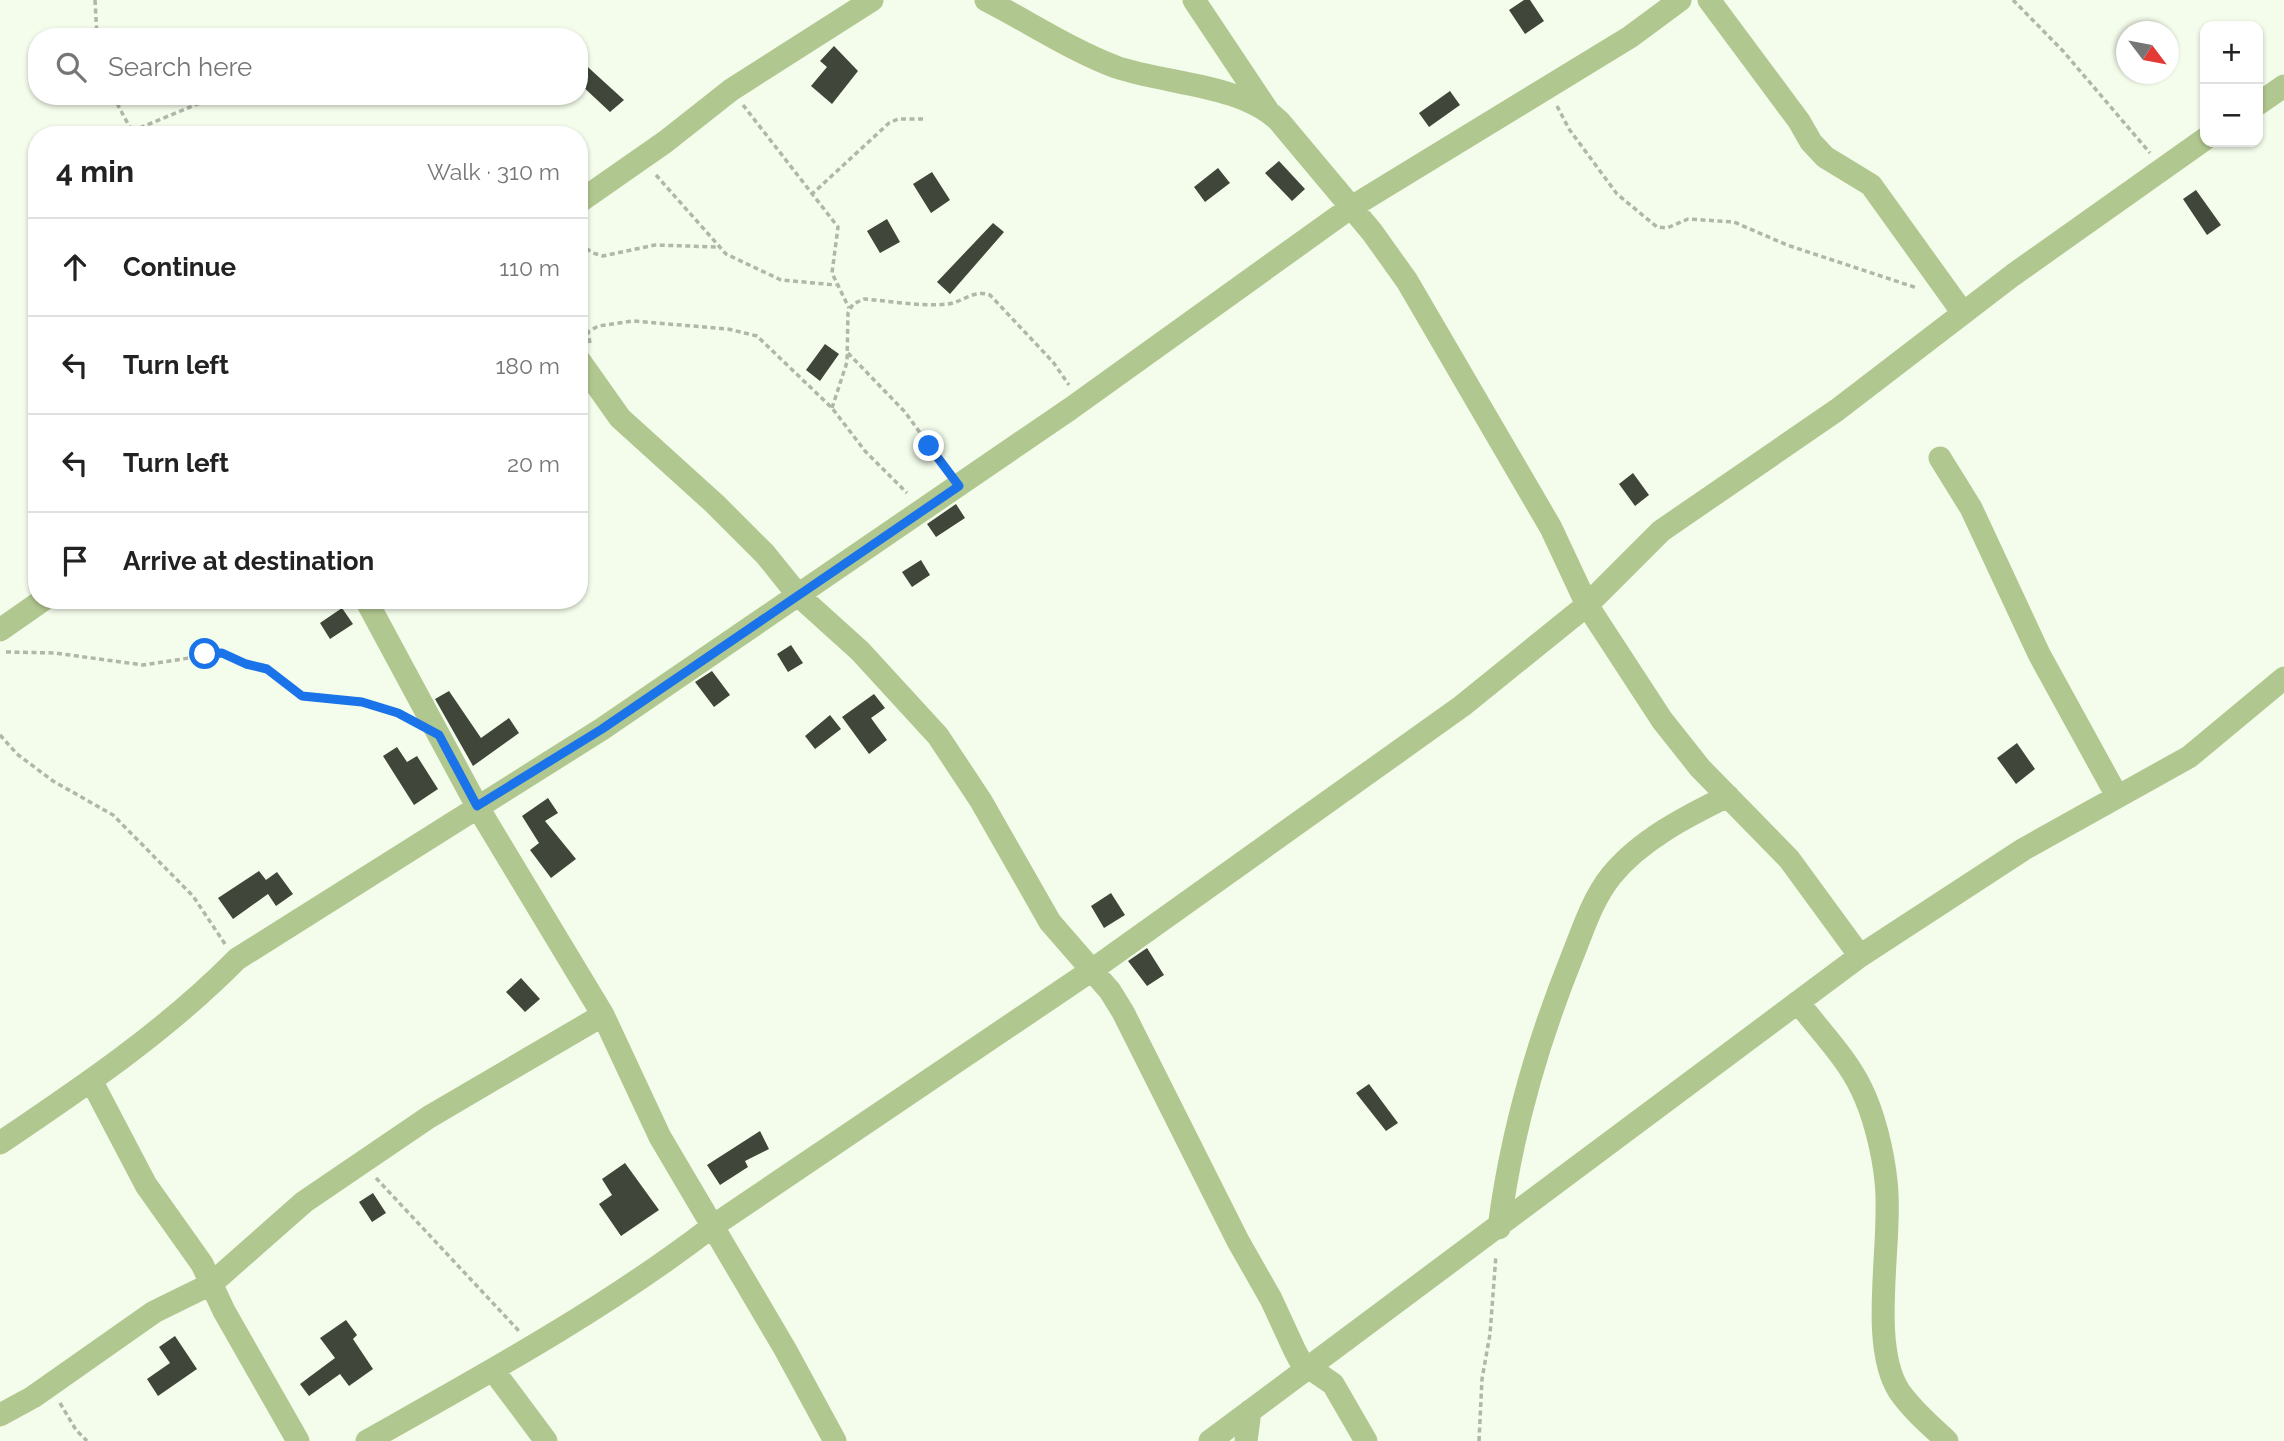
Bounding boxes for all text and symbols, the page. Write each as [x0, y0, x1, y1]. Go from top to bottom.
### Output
north arrow [2116, 21, 2179, 84]
map controls [2200, 21, 2263, 147]
button: + [2200, 21, 2263, 84]
search box [28, 28, 588, 105]
icon: search [52, 48, 90, 86]
text: Search here [108, 52, 252, 82]
button: − [2200, 84, 2263, 147]
text: 4 min [56, 154, 134, 189]
text: Walk · 310 m [427, 158, 560, 185]
icon: ahead [56, 248, 94, 286]
text: Continue [123, 252, 236, 282]
text: 110 m [499, 254, 560, 281]
icon: left [56, 346, 94, 384]
text: Turn left [123, 350, 229, 380]
text: 180 m [495, 352, 560, 379]
route end [913, 430, 944, 461]
icon: left [56, 444, 94, 482]
text: Turn left [123, 448, 229, 478]
text: 20 m [507, 450, 560, 477]
icon: arrive [56, 542, 94, 580]
text: Arrive at destination [123, 546, 374, 576]
route start [189, 638, 220, 669]

